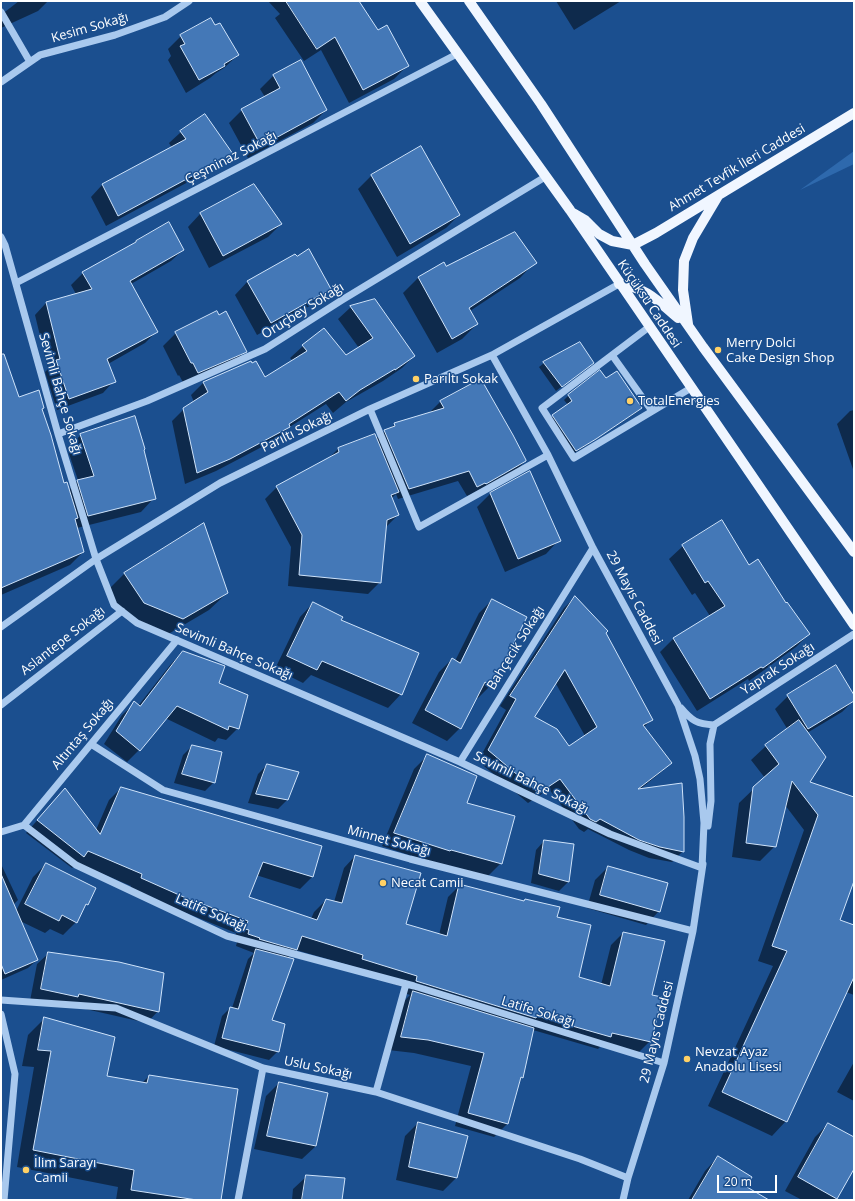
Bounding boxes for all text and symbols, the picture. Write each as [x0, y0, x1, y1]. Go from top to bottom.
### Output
street label: Kesim Sokağı [50, 10, 130, 46]
street label: Ahmet Tevfik İleri Caddesi [666, 121, 808, 215]
street label: Çeşminaz Sokağı [182, 128, 280, 188]
street label: Küçüksu Caddesi [614, 257, 684, 351]
street label: Oruçbey Sokağı [259, 279, 347, 343]
street label: Sevimli Bahçe Sokağı [35, 331, 85, 457]
place label: Merry Dolci Cake Design Shop [726, 335, 834, 366]
marker: Merry Dolci Cake Design Shop [713, 345, 723, 355]
place label: Parıltı Sokak [424, 371, 498, 387]
marker: Parıltı Sokak [411, 374, 421, 384]
place label: TotalEnergies [638, 393, 720, 409]
marker: TotalEnergies [625, 396, 635, 406]
street label: Parıltı Sokağı [259, 408, 335, 456]
street label: 29 Mayıs Caddesi [603, 548, 665, 648]
street label: Aslantepe Sokağı [18, 603, 108, 679]
street label: Bahçecik Sokağı [484, 603, 548, 693]
street label: Sevimli Bahçe Sokağı [173, 620, 295, 684]
street label: Yaprak Sokağı [738, 639, 818, 699]
street label: Altıntaş Sokağı [49, 695, 117, 773]
street label: Sevimli Bahçe Sokağı [471, 748, 591, 818]
street label: Minnet Sokağı [346, 822, 432, 860]
place label: Necat Camii [391, 875, 464, 891]
marker: Necat Camii [378, 878, 388, 888]
street label: Latife Sokağı [173, 891, 249, 935]
street label: 29 Mayıs Caddesi [637, 979, 677, 1085]
street label: Latife Sokağı [499, 993, 577, 1031]
place label: Nevzat Ayaz Anadolu Lisesi [695, 1044, 782, 1075]
street label: Uslu Sokağı [282, 1053, 354, 1083]
marker: Nevzat Ayaz Anadolu Lisesi [682, 1054, 692, 1064]
place label: İlim Sarayı Camii [34, 1155, 96, 1186]
marker: İlim Sarayı Camii [21, 1165, 31, 1175]
scale bar [719, 1167, 779, 1193]
text: 20 m [724, 1173, 752, 1190]

